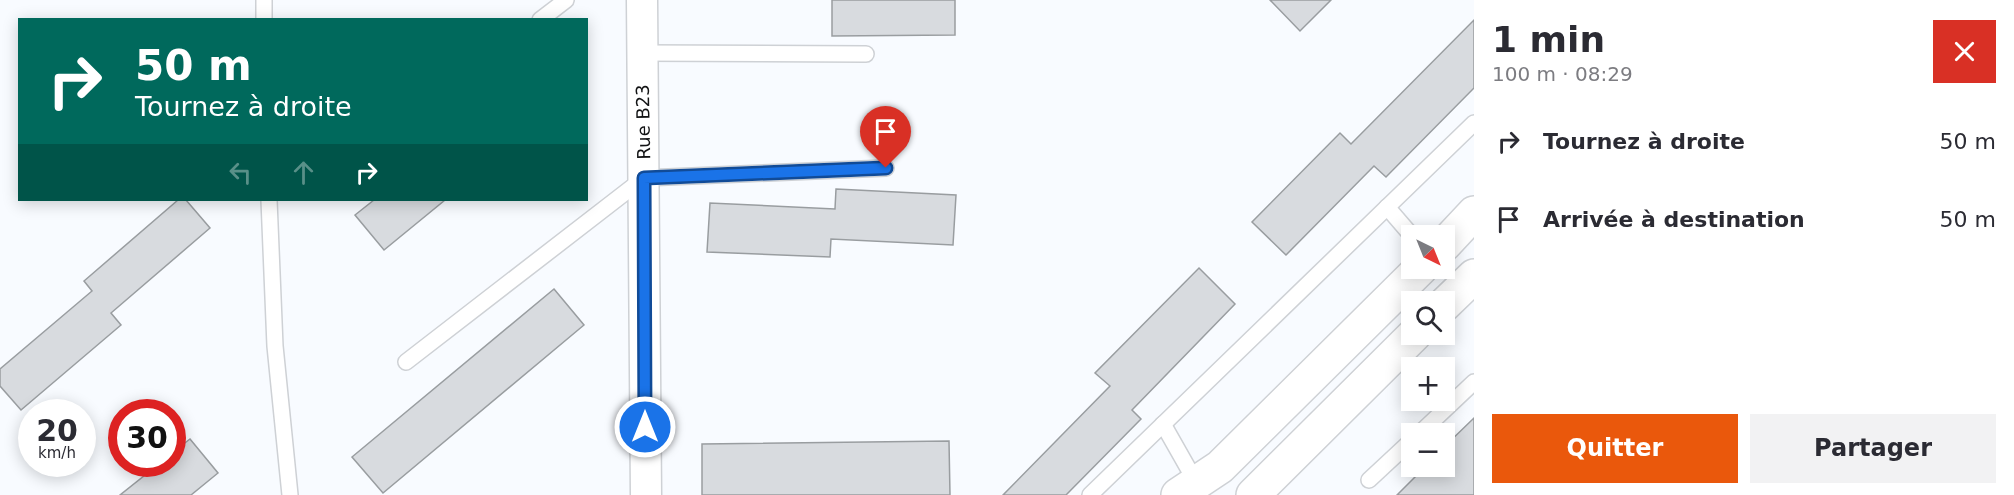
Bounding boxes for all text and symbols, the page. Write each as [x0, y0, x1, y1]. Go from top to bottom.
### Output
text: 1 min [1492, 19, 1605, 60]
button: close [1933, 20, 1996, 83]
text: 50 m [135, 41, 252, 90]
icon: right [36, 42, 114, 120]
text: 100 m · 08:29 [1492, 62, 1633, 86]
street label: Rue B23 [632, 84, 654, 160]
text: Tournez à droite [135, 91, 352, 122]
pin [860, 106, 911, 168]
icon: arrive [869, 115, 902, 148]
icon: right [1492, 125, 1525, 158]
text: Tournez à droite [1543, 129, 1745, 154]
text: 50 m [1940, 129, 1996, 154]
icon: left [224, 156, 257, 189]
icon: ahead [287, 156, 320, 189]
icon: right [350, 156, 383, 189]
icon: arrive [1492, 203, 1525, 236]
text: Arrivée à destination [1543, 207, 1805, 232]
text: 50 m [1940, 207, 1996, 232]
north arrow [1401, 225, 1455, 279]
map controls [1401, 225, 1455, 477]
button: search [1401, 291, 1455, 345]
button: + [1401, 357, 1455, 411]
position arrow [613, 395, 677, 459]
speed limit sign: 30 [108, 399, 186, 477]
text: 20 [36, 413, 78, 448]
button: Quitter [1492, 414, 1738, 483]
button: Partager [1750, 414, 1996, 483]
button: − [1401, 423, 1455, 477]
text: km/h [38, 444, 76, 462]

